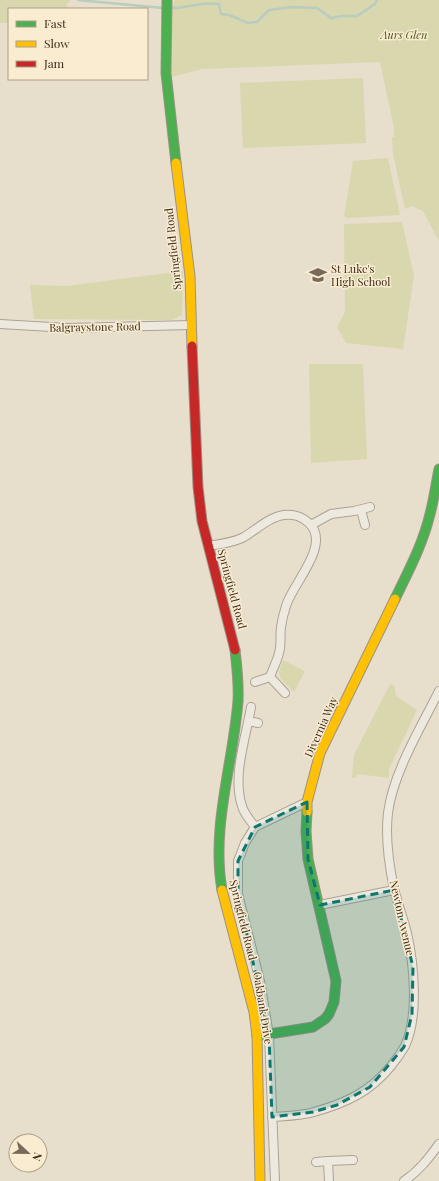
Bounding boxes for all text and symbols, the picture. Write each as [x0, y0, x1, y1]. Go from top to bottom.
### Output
legend [8, 8, 148, 80]
text: Fast [44, 15, 67, 31]
park label: Aurs Glen [380, 27, 427, 42]
text: Slow [44, 35, 70, 51]
text: Jam [43, 55, 65, 71]
street label: Springfield Road [161, 207, 184, 291]
place label: St Luke's High School [331, 261, 390, 289]
school or university icon: St Luke's High School [308, 265, 328, 285]
street label: Balgraystone Road [49, 318, 142, 335]
street label: Springfield Road [215, 547, 251, 631]
street label: Divernia Way [301, 694, 341, 759]
street label: Springfield Road [226, 878, 261, 962]
street label: Newton Avenue [387, 879, 419, 957]
street label: Oakbank Drive [250, 971, 277, 1046]
north arrow [8, 1133, 48, 1173]
text: N [29, 1150, 46, 1163]

